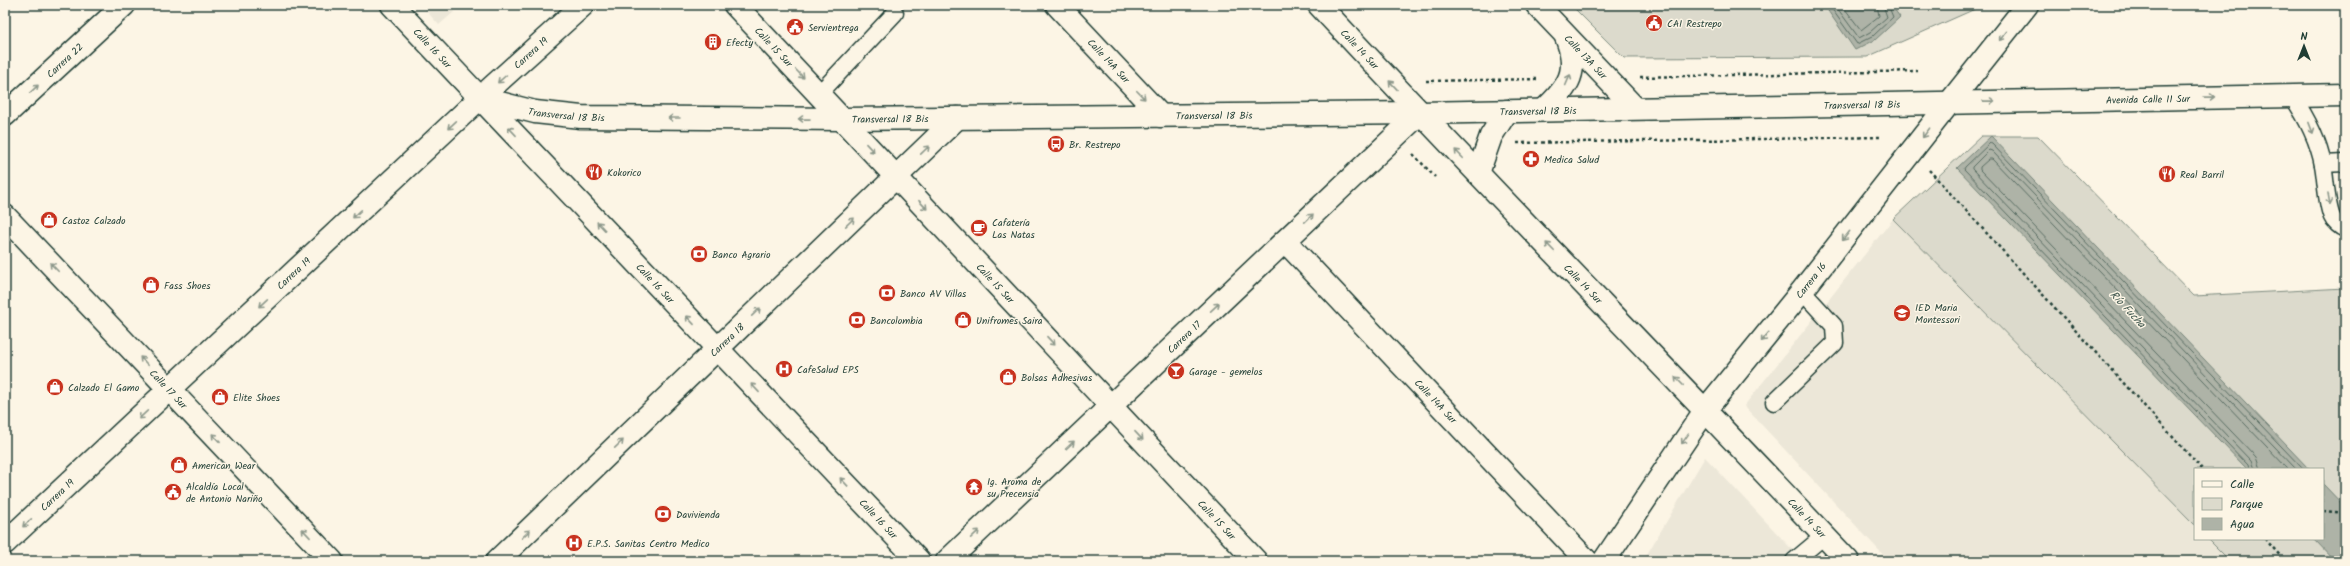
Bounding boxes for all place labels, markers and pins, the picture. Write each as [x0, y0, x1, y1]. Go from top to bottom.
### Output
public building icon: CAI Restrepo [1644, 13, 1664, 33]
place label: CAI Restrepo [1667, 16, 1722, 32]
public building icon: Servientrega [785, 17, 805, 37]
place label: Servientrega [808, 20, 859, 36]
building icon: Efecty [703, 32, 723, 52]
place label: Efecty [726, 35, 753, 51]
bus stop icon: Br. Restrepo [1046, 134, 1066, 154]
place label: Br. Restrepo [1069, 137, 1121, 153]
pharmacy icon: Medica Salud [1521, 149, 1541, 169]
place label: Medica Salud [1544, 152, 1600, 168]
restaurant icon: Kokorico [584, 162, 604, 182]
restaurant icon: Real Barril [2157, 164, 2177, 184]
place label: Kokorico [607, 165, 642, 181]
place label: Real Barril [2180, 167, 2225, 183]
shop icon: Castoz Calzado [39, 210, 59, 230]
place label: Castoz Calzado [62, 213, 126, 229]
place label: Cafatería Las Natas [992, 215, 1035, 243]
cafe icon: Cafatería Las Natas [969, 218, 989, 238]
bank icon: Banco Agrario [689, 244, 709, 264]
place label: Banco Agrario [712, 247, 771, 263]
shop icon: Fass Shoes [141, 275, 161, 295]
place label: Fass Shoes [164, 278, 211, 294]
bank icon: Banco AV Villas [877, 283, 897, 303]
place label: Banco AV Villas [900, 286, 967, 302]
place label: IED Maria Montessori [1915, 300, 1960, 328]
school or university icon: IED Maria Montessori [1892, 303, 1912, 323]
bank icon: Bancolombia [847, 310, 867, 330]
shop icon: Unifromes Saira [953, 310, 973, 330]
place label: Bancolombia [870, 313, 923, 329]
place label: Unifromes Saira [976, 313, 1043, 329]
hospital icon: CafeSalud EPS [774, 359, 794, 379]
bar icon: Garage - gemelos [1166, 361, 1186, 381]
place label: CafeSalud EPS [797, 362, 859, 378]
place label: Garage - gemelos [1189, 364, 1263, 380]
shop icon: Bolsas Adhesivas [998, 367, 1018, 387]
place label: Bolsas Adhesivas [1021, 370, 1093, 386]
shop icon: Calzado El Gamo [45, 377, 65, 397]
place label: Calzado El Gamo [68, 380, 140, 396]
shop icon: Elite Shoes [210, 387, 230, 407]
place label: Elite Shoes [233, 390, 281, 406]
shop icon: American Wear [169, 455, 189, 475]
place label: American Wear [192, 458, 256, 474]
place label: Ig. Aroma de su Precensia [987, 474, 1042, 502]
temple icon: Ig. Aroma de su Precensia [964, 477, 984, 497]
place label: Alcaldía Local de Antonio Nariño [186, 479, 263, 507]
public building icon: Alcaldía Local de Antonio Nariño [163, 482, 183, 502]
bank icon: Davivienda [653, 504, 673, 524]
place label: Davivienda [676, 507, 720, 523]
hospital icon: E.P.S. Sanitas Centro Medico [564, 533, 584, 553]
place label: E.P.S. Sanitas Centro Medico [587, 536, 710, 552]

